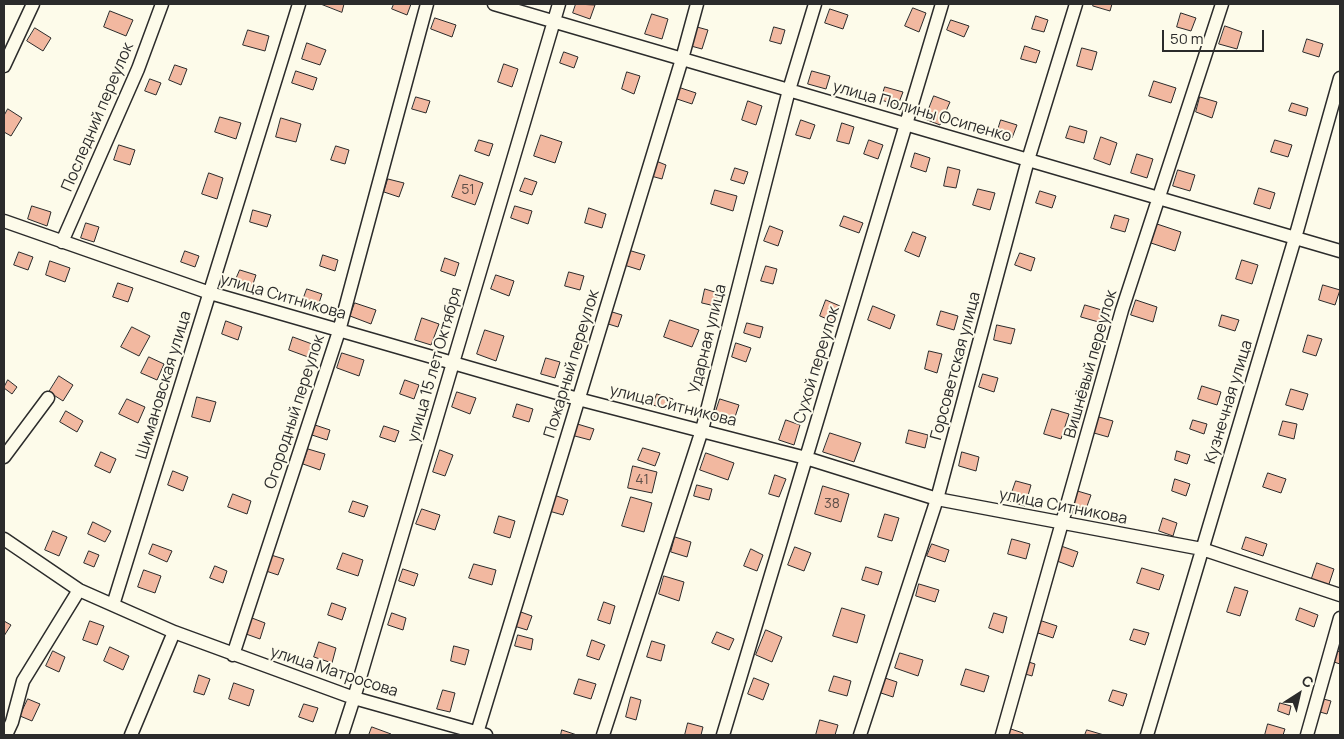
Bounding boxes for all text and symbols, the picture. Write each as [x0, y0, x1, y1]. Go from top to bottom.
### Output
scale bar [1164, 20, 1266, 52]
text: 50 m [1170, 28, 1204, 49]
street label: Последний переулок [58, 40, 138, 194]
street label: улица Полины Осипенко [830, 77, 1014, 147]
house number: 51 [461, 182, 475, 198]
street label: улица Ситникова [218, 270, 348, 324]
street label: Ударная улица [685, 282, 731, 396]
street label: улица 15 лет Октября [404, 285, 466, 445]
street label: Пожарный переулок [540, 288, 604, 440]
street label: Вишнёвый переулок [1061, 288, 1121, 440]
street label: Горсоветская улица [927, 290, 985, 442]
street label: Сухой переулок [790, 304, 844, 426]
street label: Шимановская улица [132, 309, 196, 461]
street label: Огородный переулок [261, 332, 329, 492]
street label: Кузнечная улица [1201, 338, 1257, 466]
street label: улица Ситникова [607, 381, 739, 431]
house number: 41 [635, 472, 649, 488]
street label: улица Ситникова [997, 485, 1129, 529]
house number: 38 [824, 496, 840, 512]
street label: улица Матросова [268, 642, 400, 702]
north arrow [1274, 669, 1324, 719]
text: С [1298, 671, 1318, 692]

